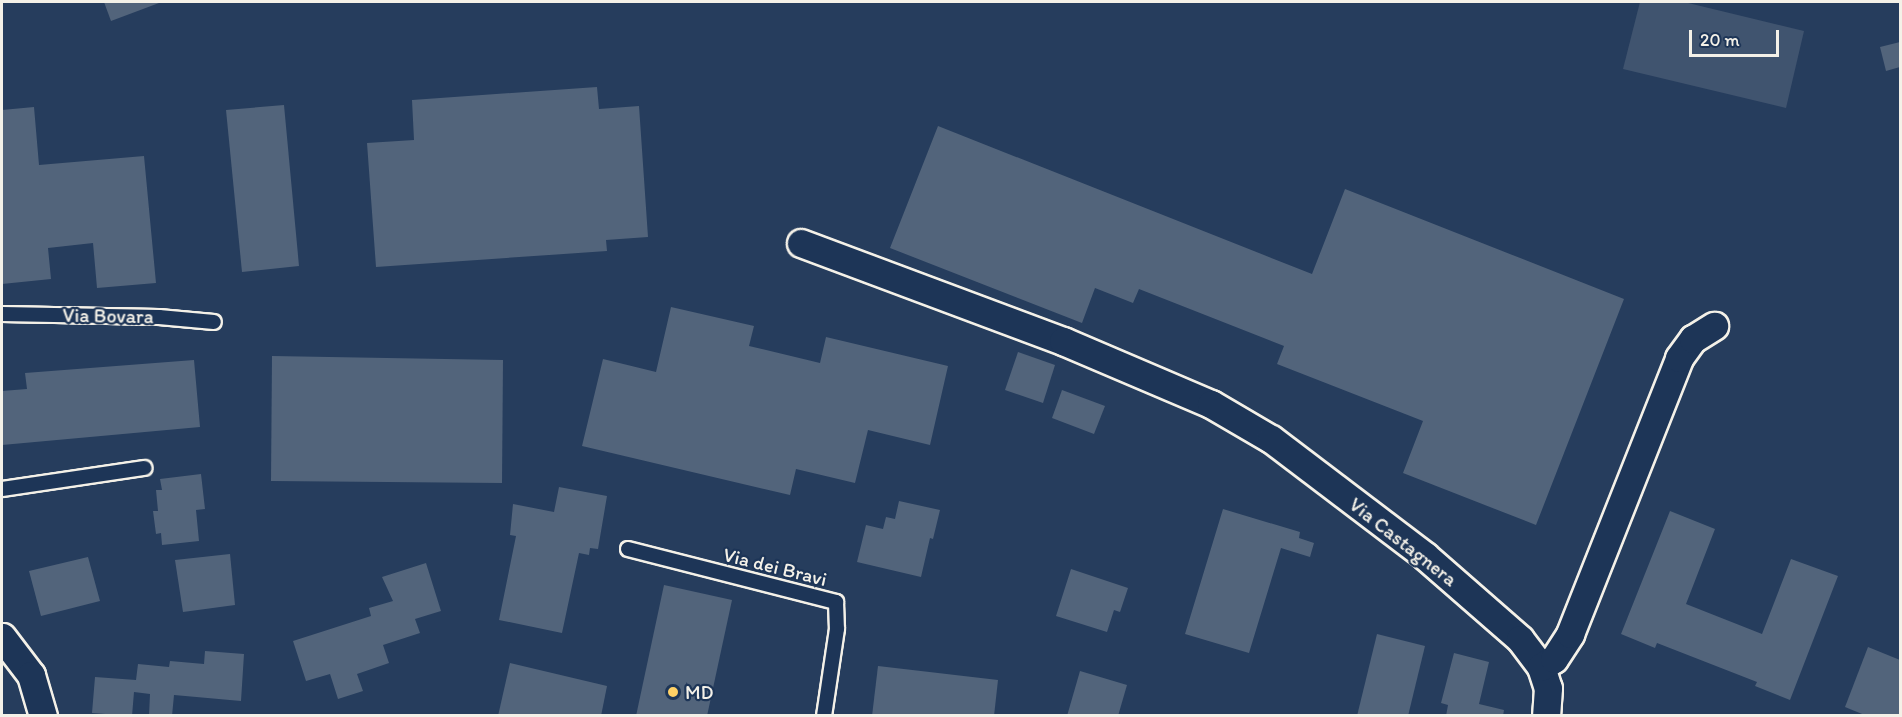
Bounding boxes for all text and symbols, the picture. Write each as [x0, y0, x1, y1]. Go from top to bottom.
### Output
scale bar [1692, 18, 1782, 56]
text: 20 m [1700, 29, 1740, 51]
street label: Via Bovara [62, 303, 154, 329]
street label: Via Castagnera [1344, 493, 1462, 591]
street label: Via dei Bravi [720, 542, 830, 592]
place label: MD [685, 680, 713, 704]
marker: MD [666, 685, 680, 699]

